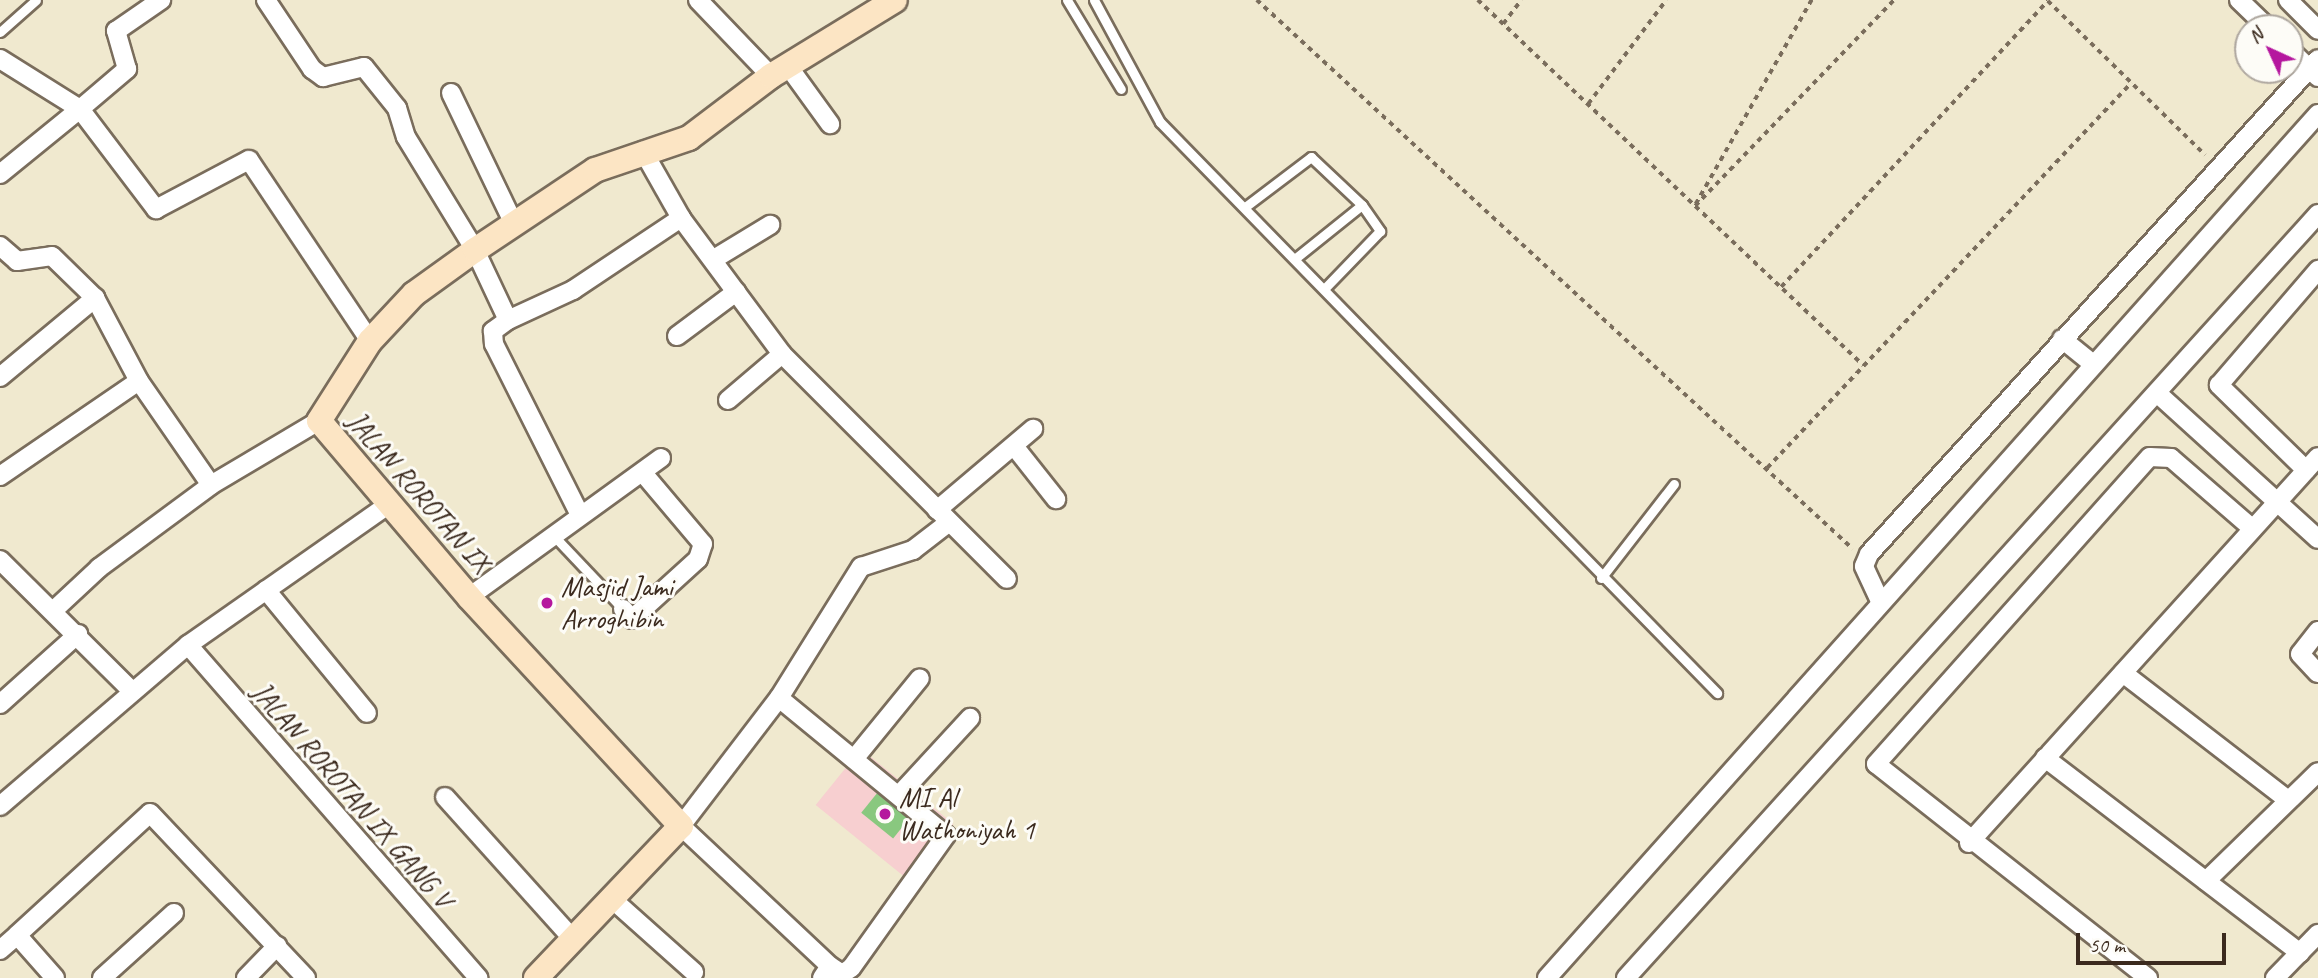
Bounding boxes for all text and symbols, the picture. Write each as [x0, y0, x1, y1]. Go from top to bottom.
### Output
north arrow [2234, 14, 2304, 84]
text: N [2243, 23, 2268, 48]
street label: JALAN ROROTAN IX [340, 405, 498, 579]
place label: Masjid Jami Arroghibin [561, 570, 673, 636]
marker: Masjid Jami Arroghibin [539, 595, 555, 611]
street label: JALAN ROROTAN IX GANG V [246, 676, 458, 914]
place label: MI Al Wathoniyah 1 [899, 781, 1035, 847]
marker: MI Al Wathoniyah 1 [877, 806, 893, 822]
scale bar [2080, 918, 2230, 962]
text: 50 m [2089, 932, 2125, 958]

